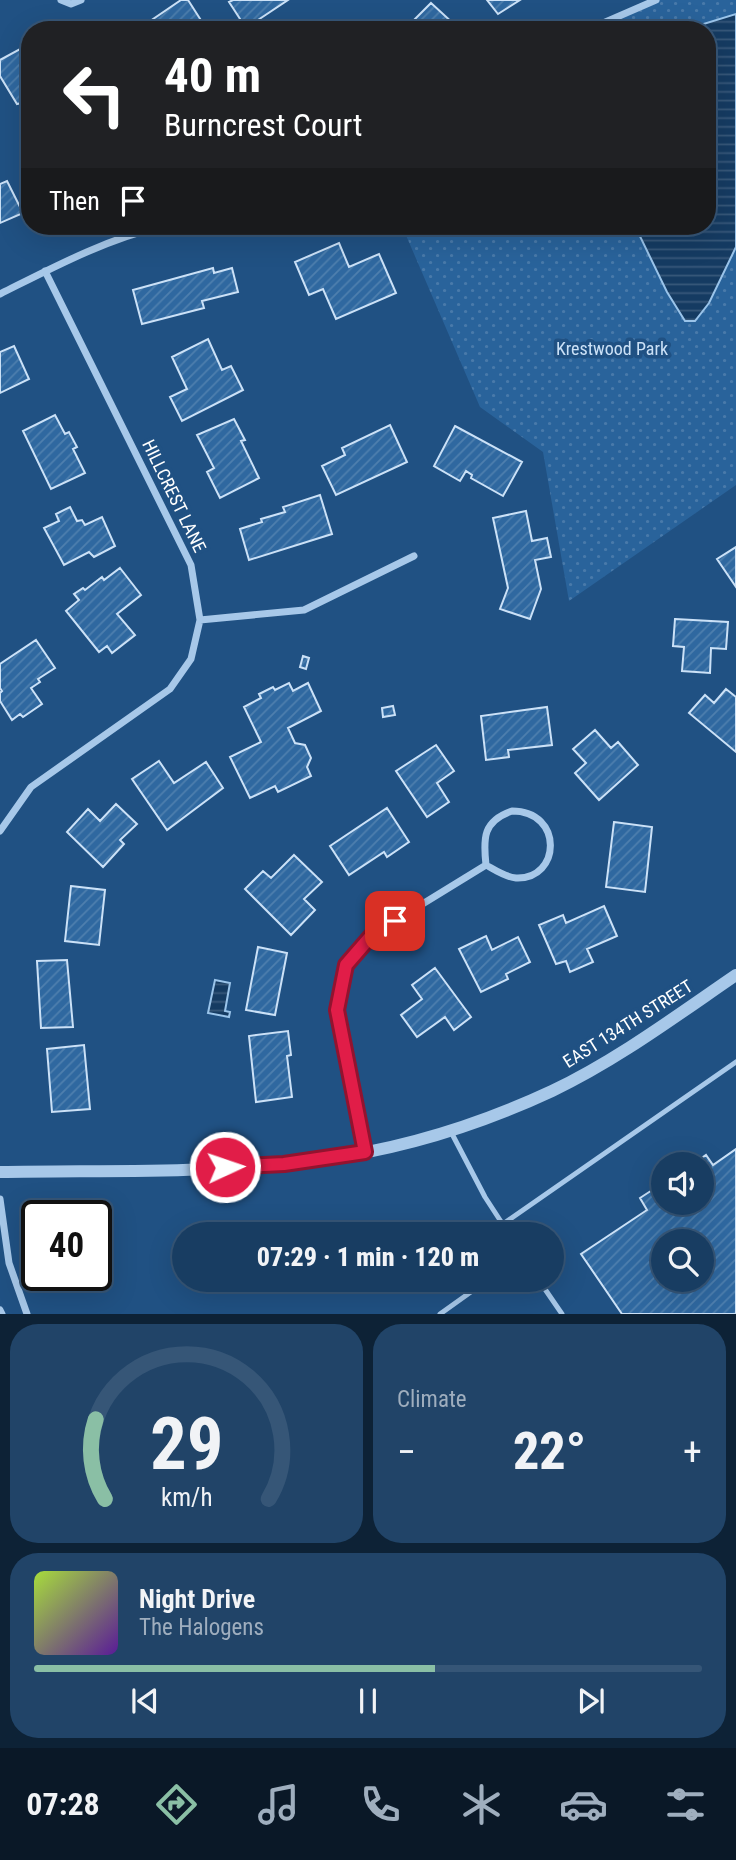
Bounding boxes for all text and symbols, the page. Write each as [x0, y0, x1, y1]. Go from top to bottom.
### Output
text: 40 m [164, 47, 261, 104]
icon: left [49, 49, 140, 140]
text: Burncrest Court [164, 106, 363, 144]
icon: arrive [114, 182, 152, 220]
text: Then [49, 186, 100, 216]
park label: Krestwood Park [556, 338, 668, 359]
street label: HILLCREST LANE [138, 436, 211, 556]
pin [365, 891, 425, 951]
icon: arrive [376, 902, 414, 940]
street label: EAST 134TH STREET [559, 975, 696, 1072]
position arrow [188, 1130, 262, 1204]
map controls [651, 1152, 714, 1292]
button: sound [651, 1152, 714, 1215]
speed limit sign: 40 [21, 1200, 112, 1291]
button: search [651, 1229, 714, 1292]
text: 07:29 · 1 min · 120 m [257, 1242, 479, 1272]
text: Climate [397, 1386, 467, 1413]
text: 29 [150, 1402, 223, 1488]
text: 22° [513, 1421, 586, 1482]
text: − [397, 1430, 416, 1474]
text: + [683, 1430, 702, 1474]
text: km/h [161, 1483, 212, 1512]
text: Night Drive [139, 1584, 255, 1614]
text: The Halogens [139, 1614, 264, 1641]
icon: previous [126, 1682, 164, 1720]
icon: pause [349, 1682, 387, 1720]
icon: next [572, 1682, 610, 1720]
icon: directions [152, 1780, 201, 1829]
icon: music [254, 1780, 303, 1829]
icon: phone [356, 1780, 405, 1829]
icon: climate [457, 1780, 506, 1829]
icon: car [559, 1780, 608, 1829]
icon: filters [661, 1780, 710, 1829]
text: 07:28 [26, 1785, 100, 1823]

